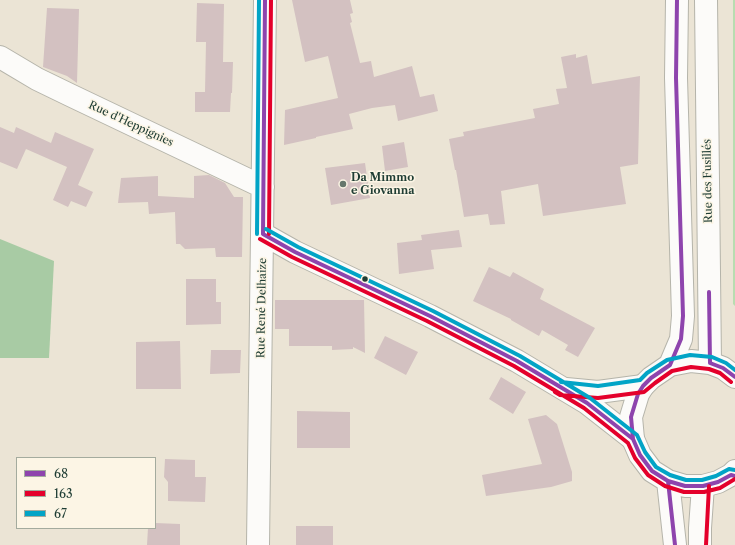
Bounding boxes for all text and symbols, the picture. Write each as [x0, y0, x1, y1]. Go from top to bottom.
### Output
street label: Rue d'Heppignies [86, 99, 176, 149]
street label: Rue des Fusillés [701, 139, 715, 223]
place label: Da Mimmo e Giovanna [351, 171, 415, 197]
marker: Da Mimmo e Giovanna [338, 179, 348, 189]
street label: Rue René Delhaize [255, 258, 269, 358]
unlabelled marker [360, 274, 370, 284]
legend [16, 457, 156, 529]
text: 68 [54, 466, 68, 481]
text: 163 [54, 486, 73, 501]
text: 67 [54, 506, 67, 521]

